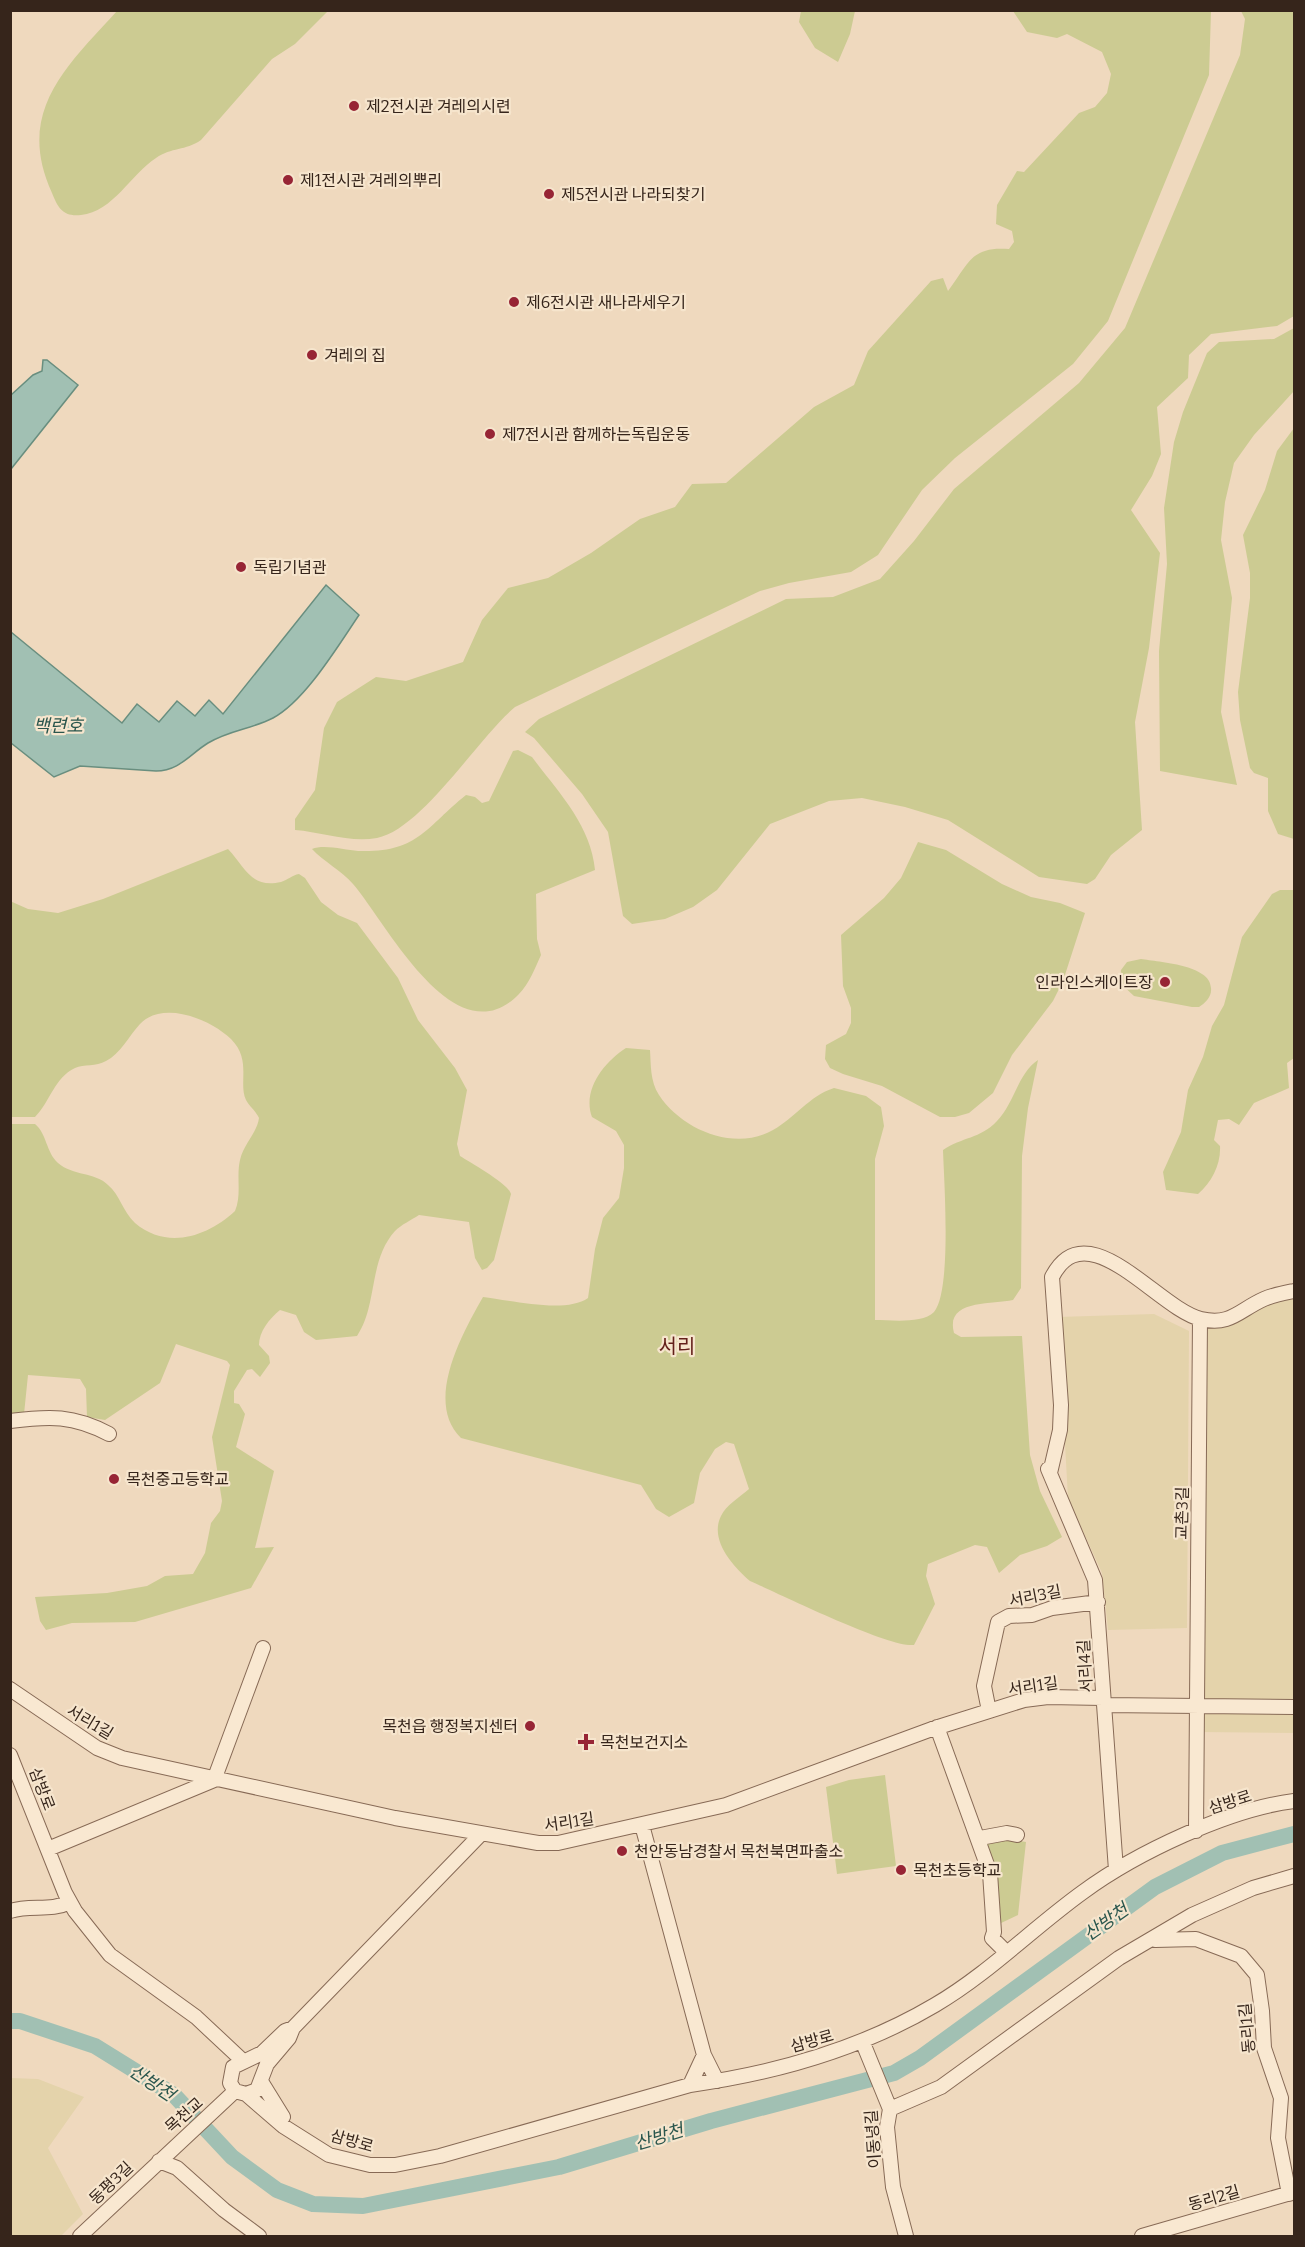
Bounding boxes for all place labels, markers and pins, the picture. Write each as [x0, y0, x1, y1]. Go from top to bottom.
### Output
place label: 제2전시관 겨레의시련 [366, 97, 510, 116]
marker: 제2전시관 겨레의시련 [347, 99, 361, 113]
place label: 제1전시관 겨레의뿌리 [300, 171, 442, 190]
marker: 제1전시관 겨레의뿌리 [281, 173, 295, 187]
place label: 제5전시관 나라되찾기 [561, 185, 705, 204]
marker: 제5전시관 나라되찾기 [542, 187, 556, 201]
place label: 제6전시관 새나라세우기 [526, 293, 686, 312]
marker: 제6전시관 새나라세우기 [507, 295, 521, 309]
place label: 겨레의 집 [324, 346, 386, 365]
marker: 겨레의 집 [305, 348, 319, 362]
place label: 제7전시관 함께하는독립운동 [502, 425, 690, 444]
marker: 제7전시관 함께하는독립운동 [483, 427, 497, 441]
place label: 독립기념관 [253, 558, 327, 577]
marker: 독립기념관 [234, 560, 248, 574]
place label: 인라인스케이트장 [1035, 973, 1153, 992]
marker: 인라인스케이트장 [1158, 975, 1172, 989]
place label: 목천중고등학교 [126, 1470, 229, 1489]
marker: 목천중고등학교 [107, 1472, 121, 1486]
place label: 목천읍 행정복지센터 [382, 1717, 518, 1736]
marker: 목천읍 행정복지센터 [523, 1719, 537, 1733]
marker: 목천보건지소 [577, 1733, 595, 1751]
place label: 목천보건지소 [600, 1733, 688, 1752]
place label: 천안동남경찰서 목천북면파출소 [634, 1842, 843, 1861]
marker: 천안동남경찰서 목천북면파출소 [615, 1844, 629, 1858]
place label: 목천초등학교 [913, 1861, 1001, 1880]
marker: 목천초등학교 [894, 1863, 908, 1877]

